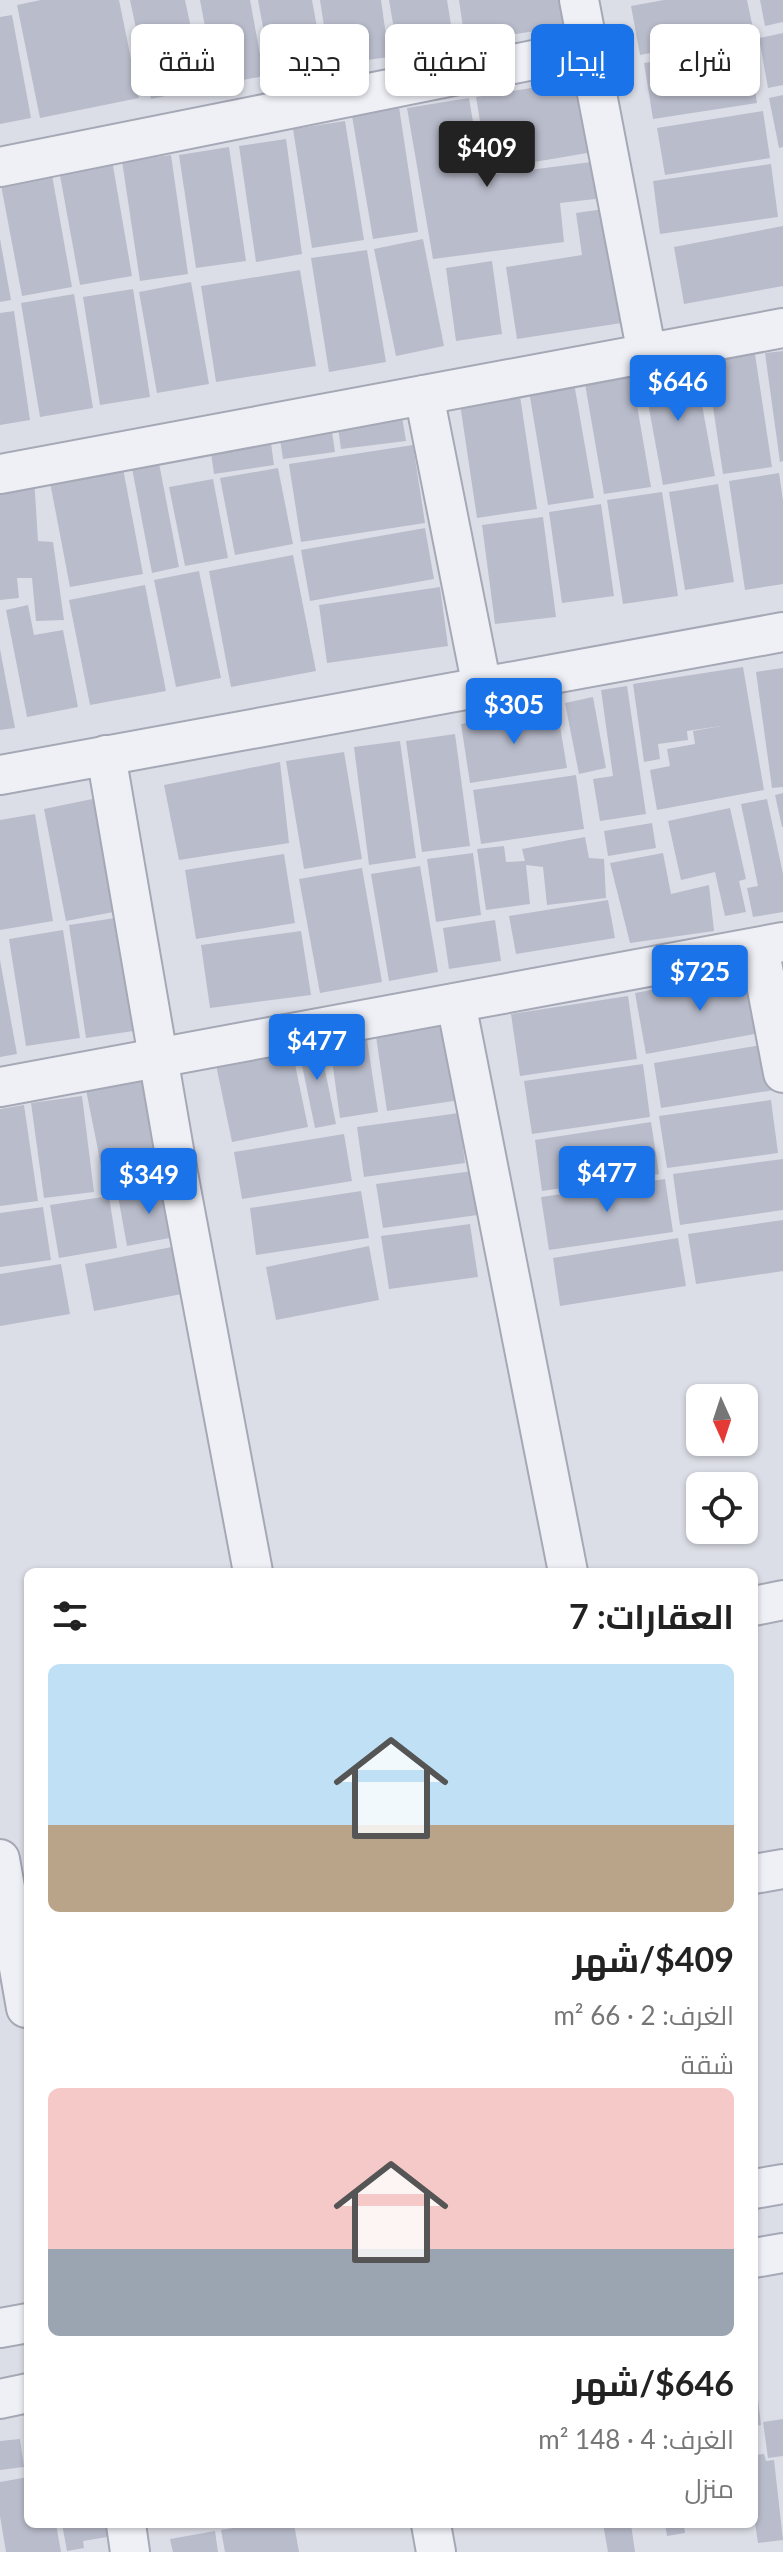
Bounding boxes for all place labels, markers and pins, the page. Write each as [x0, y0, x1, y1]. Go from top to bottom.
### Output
pin: $409 [440, 121, 534, 189]
pin: $646 [631, 355, 725, 423]
pin: $305 [467, 678, 561, 746]
pin: $725 [653, 945, 747, 1013]
pin: $477 [270, 1014, 364, 1082]
pin: $477 [560, 1146, 654, 1214]
pin: $349 [102, 1148, 196, 1216]

